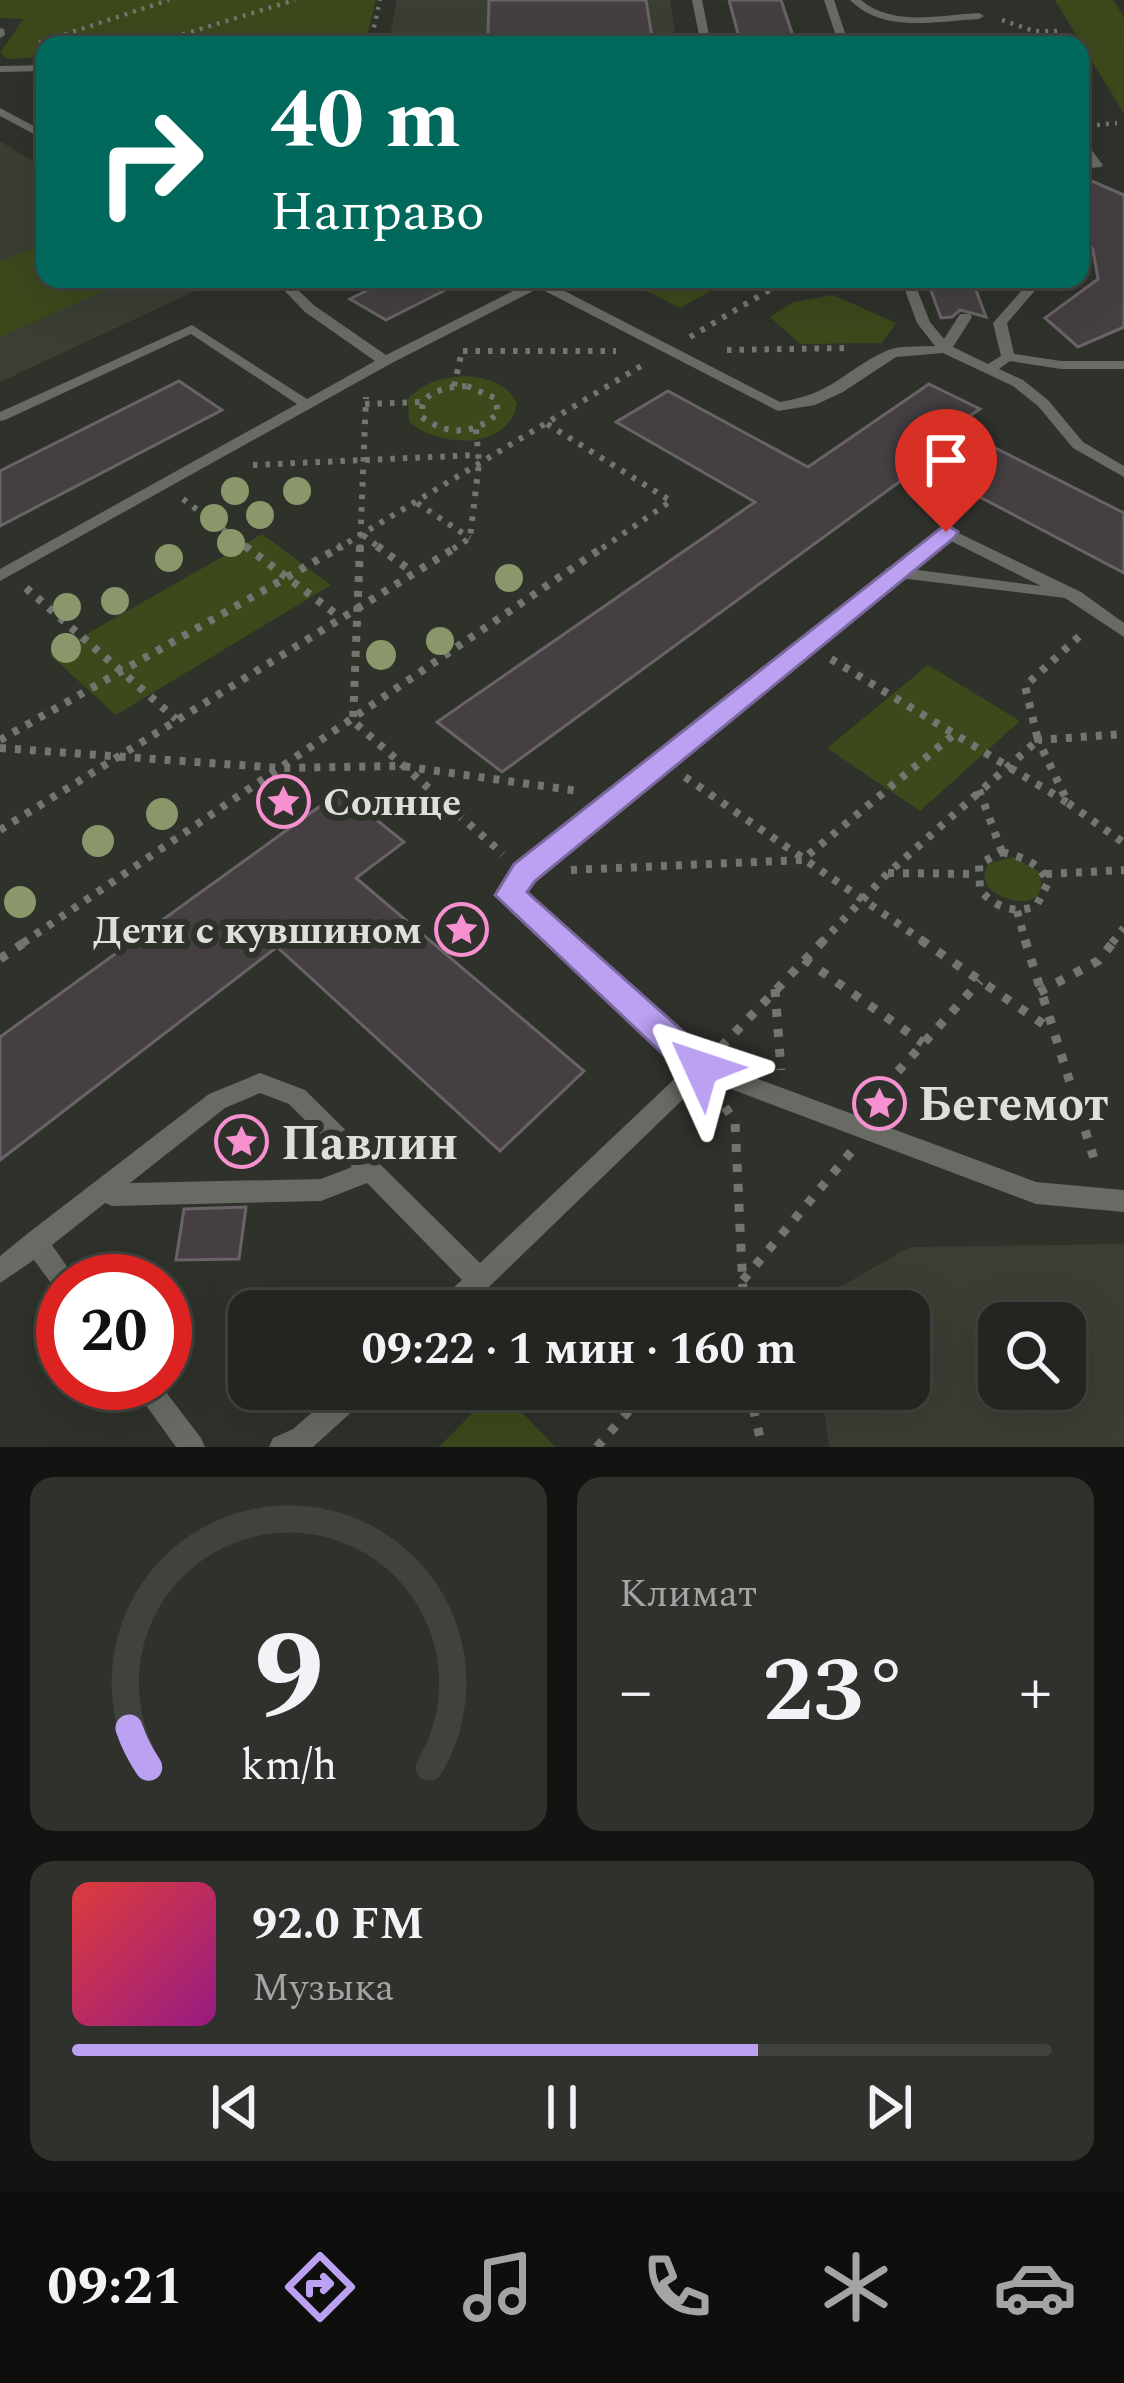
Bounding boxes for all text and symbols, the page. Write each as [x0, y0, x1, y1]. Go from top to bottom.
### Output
text: 40 m [270, 57, 461, 185]
icon: right [72, 84, 228, 240]
text: Направо [270, 172, 485, 254]
pin [895, 409, 997, 532]
icon: arrive [913, 427, 979, 493]
place icon: Солнце [256, 773, 312, 829]
place label: Солнце [323, 774, 461, 833]
place icon: Дети с кувшином [433, 901, 489, 957]
place label: Дети с кувшином [93, 902, 422, 961]
position arrow [638, 1005, 764, 1131]
place label: Бегемот [918, 1069, 1108, 1142]
place icon: Бегемот [851, 1075, 907, 1131]
place label: Павлин [281, 1108, 458, 1181]
place icon: Павлин [214, 1114, 270, 1170]
speed limit sign: 20 [36, 1254, 192, 1410]
map controls [978, 1302, 1086, 1410]
button: search [978, 1302, 1086, 1410]
text: 09:22 · 1 мин · 160 m [362, 1315, 796, 1384]
text: Климат [619, 1565, 757, 1624]
text: 9 [253, 1584, 324, 1774]
text: 23° [763, 1624, 908, 1761]
text: − [619, 1642, 652, 1743]
text: + [1019, 1642, 1052, 1743]
text: km/h [240, 1734, 337, 1799]
text: 92.0 FM [252, 1890, 424, 1959]
text: Музыка [252, 1959, 394, 2018]
icon: previous [202, 2074, 268, 2140]
icon: pause [529, 2074, 595, 2140]
icon: next [856, 2074, 922, 2140]
icon: directions [278, 2245, 362, 2329]
icon: music [456, 2245, 540, 2329]
icon: phone [635, 2245, 719, 2329]
icon: climate [814, 2245, 898, 2329]
icon: car [993, 2245, 1077, 2329]
text: 09:21 [47, 2246, 183, 2328]

